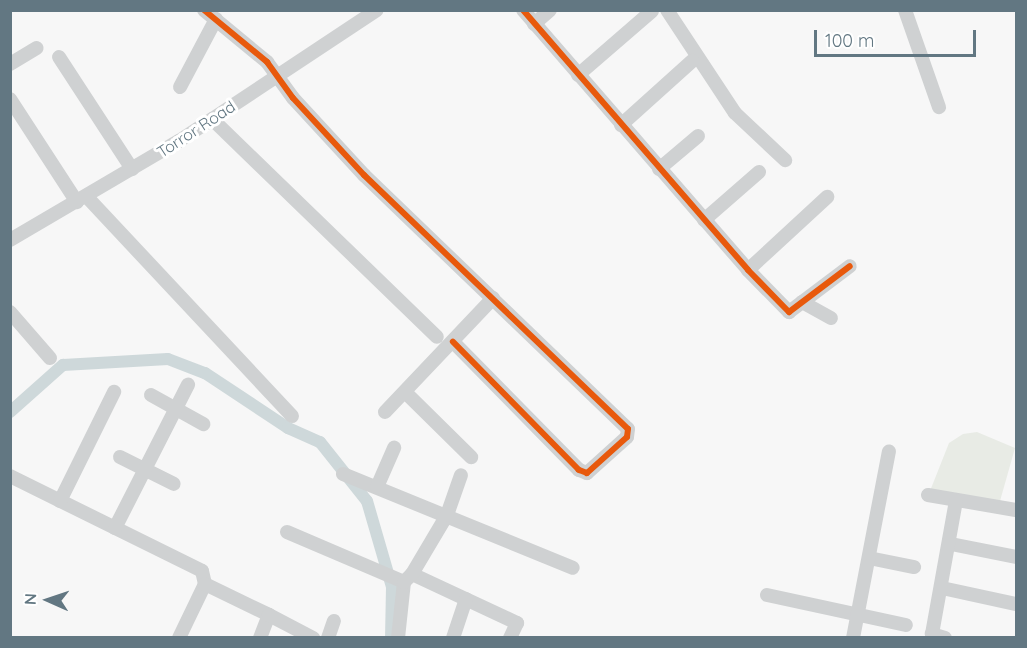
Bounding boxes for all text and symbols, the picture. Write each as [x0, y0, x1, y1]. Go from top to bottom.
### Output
scale bar [817, 18, 979, 56]
text: 100 m [825, 29, 874, 52]
street label: Torror Road [153, 97, 239, 161]
north arrow [18, 570, 78, 630]
text: N [20, 593, 40, 605]

